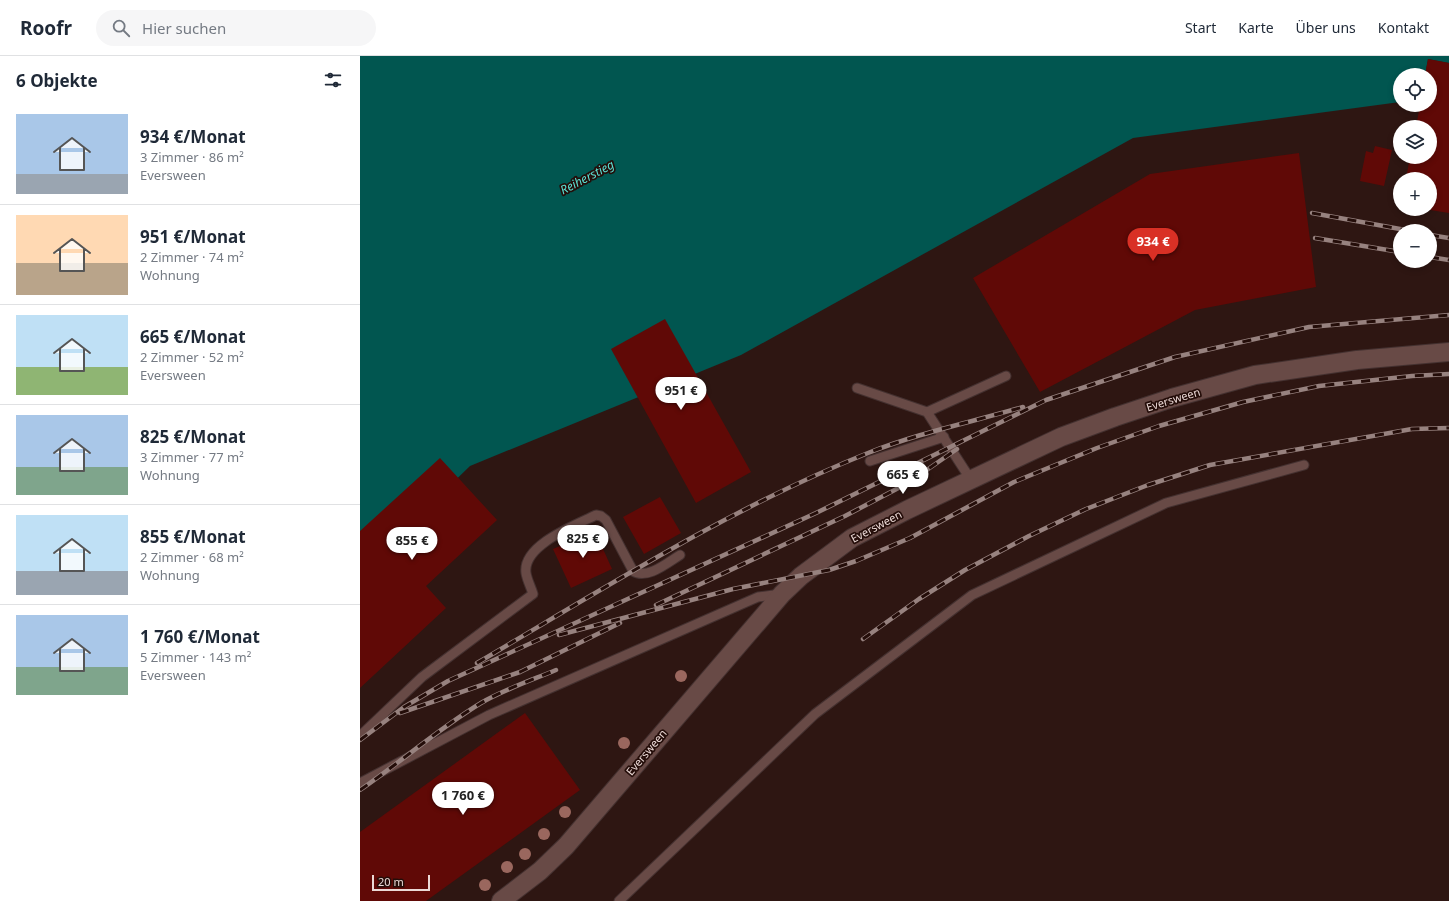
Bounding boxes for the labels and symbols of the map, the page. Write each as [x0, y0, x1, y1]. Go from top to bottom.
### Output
water label: Reiherstieg [557, 156, 617, 198]
pin: 934 € [1125, 228, 1181, 262]
pin: 951 € [653, 377, 709, 411]
street label: Eversween [1144, 384, 1202, 414]
pin: 665 € [875, 461, 931, 495]
street label: Eversween [848, 506, 904, 546]
pin: 825 € [555, 525, 611, 559]
pin: 855 € [384, 527, 440, 561]
street label: Eversween [622, 726, 670, 778]
pin: 1 760 € [426, 782, 500, 816]
scale bar [372, 873, 430, 892]

